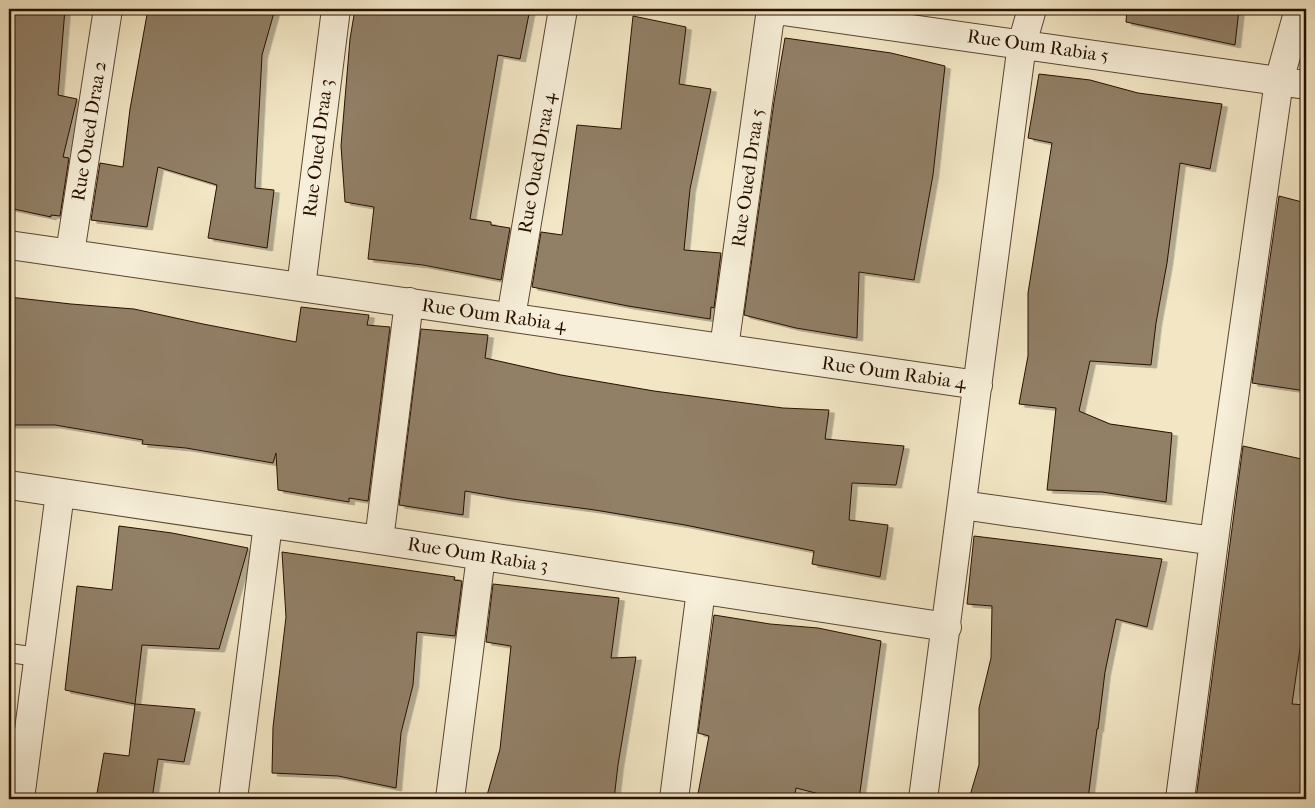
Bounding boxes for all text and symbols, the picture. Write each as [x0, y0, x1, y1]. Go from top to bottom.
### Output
street label: Rue Oum Rabia 5 [966, 25, 1110, 67]
street label: Rue Oued Draa 2 [67, 59, 111, 202]
street label: Rue Oued Draa 3 [299, 78, 337, 218]
street label: Rue Oued Draa 4 [514, 90, 560, 235]
street label: Rue Oued Draa 5 [727, 107, 769, 249]
street label: Rue Oum Rabia 4 [420, 294, 568, 336]
street label: Rue Oum Rabia 4 [820, 352, 968, 394]
street label: Rue Oum Rabia 3 [406, 533, 550, 577]

